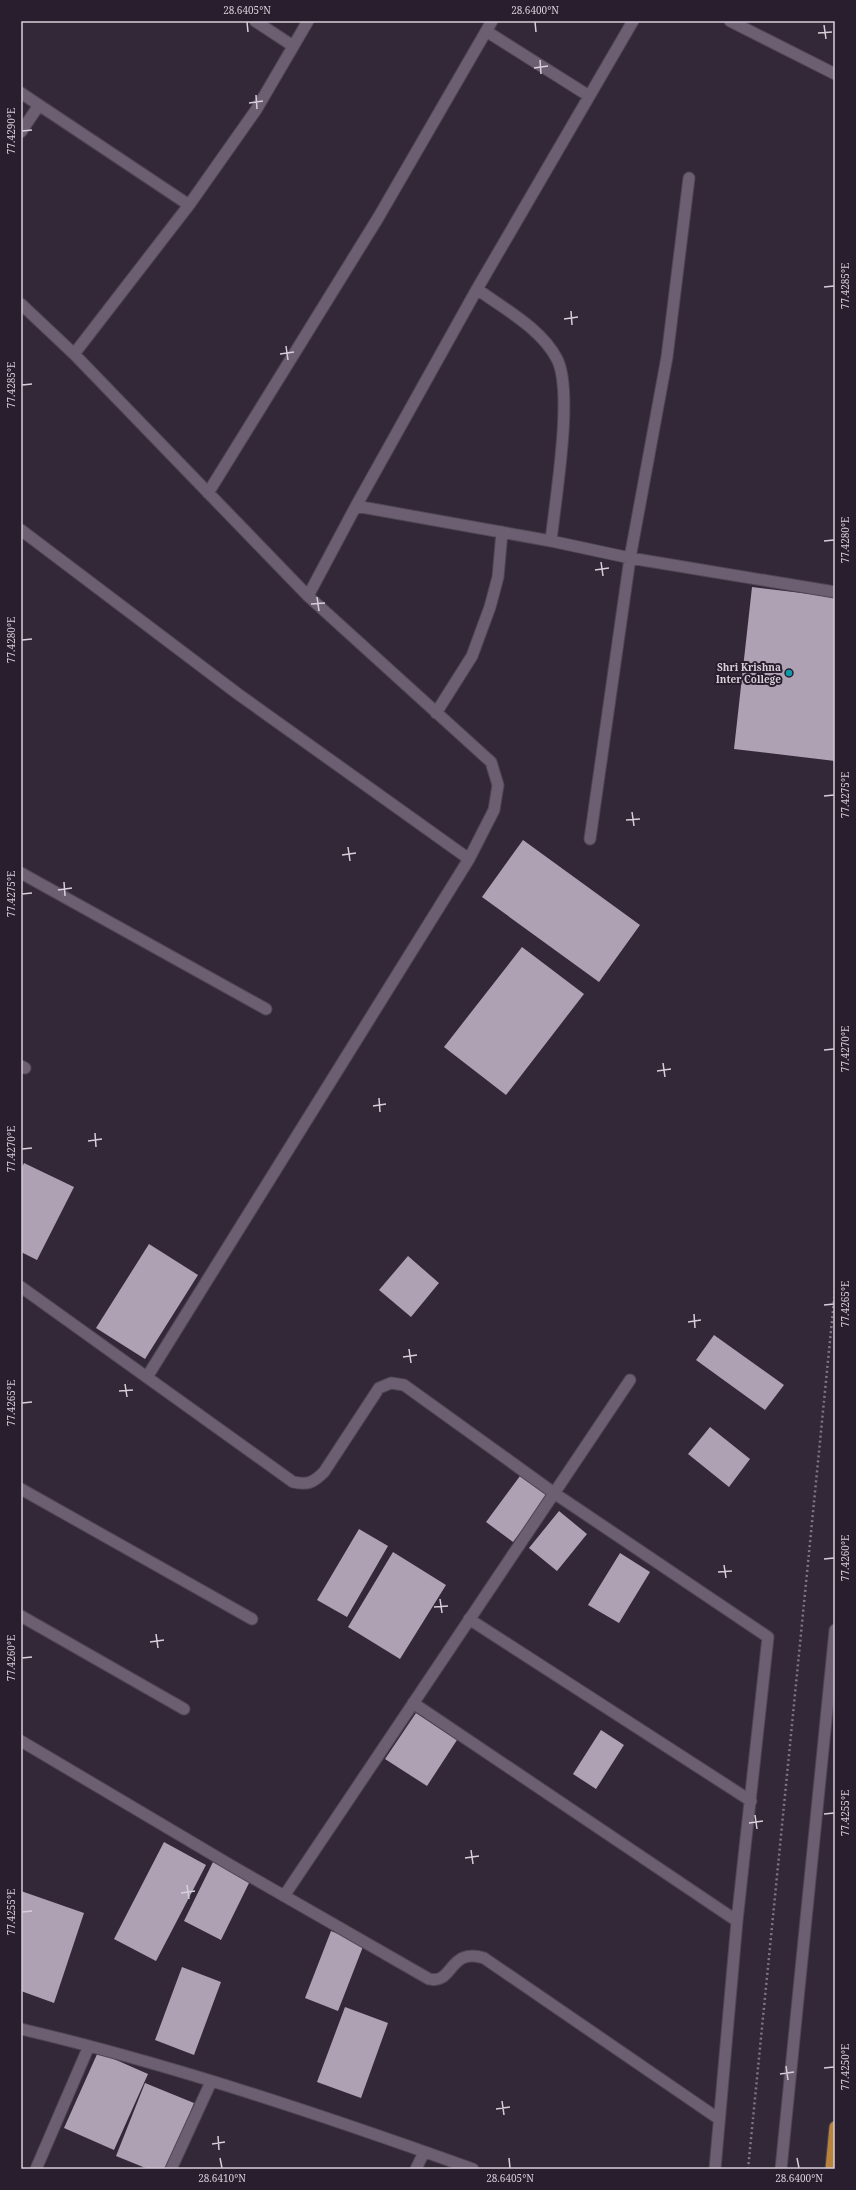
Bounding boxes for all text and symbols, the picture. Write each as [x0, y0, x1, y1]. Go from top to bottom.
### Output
text: 28.6405°N [223, 3, 271, 17]
text: 28.6400°N [511, 3, 559, 17]
text: 77.4290°E [4, 108, 18, 154]
text: 77.4285°E [838, 263, 852, 309]
text: 77.4285°E [4, 362, 18, 408]
text: 77.4280°E [838, 517, 852, 563]
text: 77.4280°E [4, 617, 18, 663]
place label: Shri Krishna Inter College [716, 660, 781, 686]
marker: Shri Krishna Inter College [784, 668, 794, 678]
text: 77.4275°E [838, 772, 852, 818]
text: 77.4275°E [4, 871, 18, 917]
text: 77.4270°E [838, 1026, 852, 1072]
text: 77.4270°E [4, 1126, 18, 1172]
text: 77.4265°E [838, 1281, 852, 1327]
text: 77.4265°E [4, 1380, 18, 1426]
text: 77.4260°E [838, 1535, 852, 1581]
text: 77.4260°E [4, 1635, 18, 1681]
text: 77.4255°E [838, 1790, 852, 1836]
text: 77.4255°E [4, 1889, 18, 1935]
text: 77.4250°E [838, 2044, 852, 2090]
text: 28.6410°N [198, 2171, 246, 2185]
text: 28.6405°N [486, 2171, 534, 2185]
text: 28.6400°N [775, 2171, 823, 2185]

